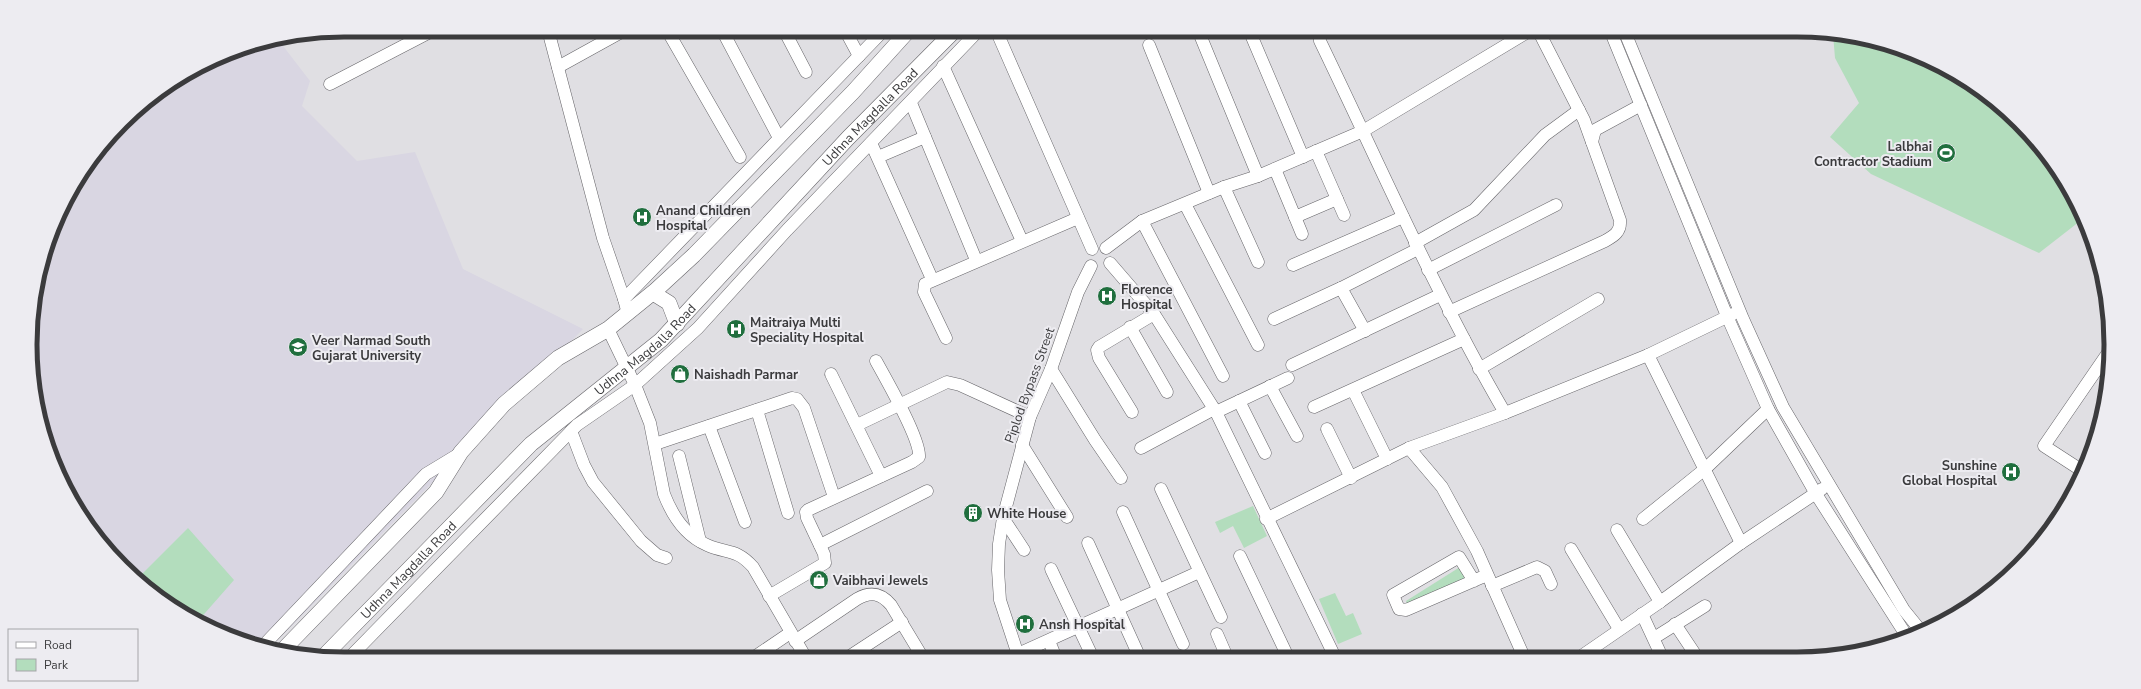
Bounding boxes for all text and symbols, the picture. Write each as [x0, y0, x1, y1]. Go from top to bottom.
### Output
street label: Udhna Magdalla Road [819, 64, 922, 170]
place label: Lalbhai Contractor Stadium [1814, 138, 1932, 171]
sports icon: Lalbhai Contractor Stadium [1935, 142, 1957, 164]
place label: Anand Children Hospital [656, 202, 751, 235]
hospital icon: Anand Children Hospital [631, 206, 653, 228]
place label: Florence Hospital [1121, 281, 1173, 314]
hospital icon: Florence Hospital [1096, 285, 1118, 307]
street label: Udhna Magdalla Road [591, 300, 700, 400]
place label: Maitraiya Multi Speciality Hospital [750, 314, 865, 347]
hospital icon: Maitraiya Multi Speciality Hospital [725, 318, 747, 340]
street label: Piplod Bypass Street [1001, 325, 1059, 446]
place label: Veer Narmad South Gujarat University [311, 332, 431, 365]
school or university icon: Veer Narmad South Gujarat University [287, 336, 309, 358]
shop icon: Naishadh Parmar [669, 363, 691, 385]
place label: Naishadh Parmar [694, 366, 799, 384]
place label: Sunshine Global Hospital [1902, 457, 1998, 490]
hospital icon: Sunshine Global Hospital [2000, 461, 2022, 483]
building icon: White House [962, 502, 984, 524]
place label: White House [987, 505, 1066, 523]
street label: Udhna Magdalla Road [357, 517, 461, 623]
shop icon: Vaibhavi Jewels [808, 569, 830, 591]
place label: Vaibhavi Jewels [832, 572, 928, 590]
hospital icon: Ansh Hospital [1014, 613, 1036, 635]
place label: Ansh Hospital [1039, 616, 1126, 634]
legend [8, 629, 138, 681]
text: Road [44, 637, 72, 653]
text: Park [44, 657, 69, 673]

